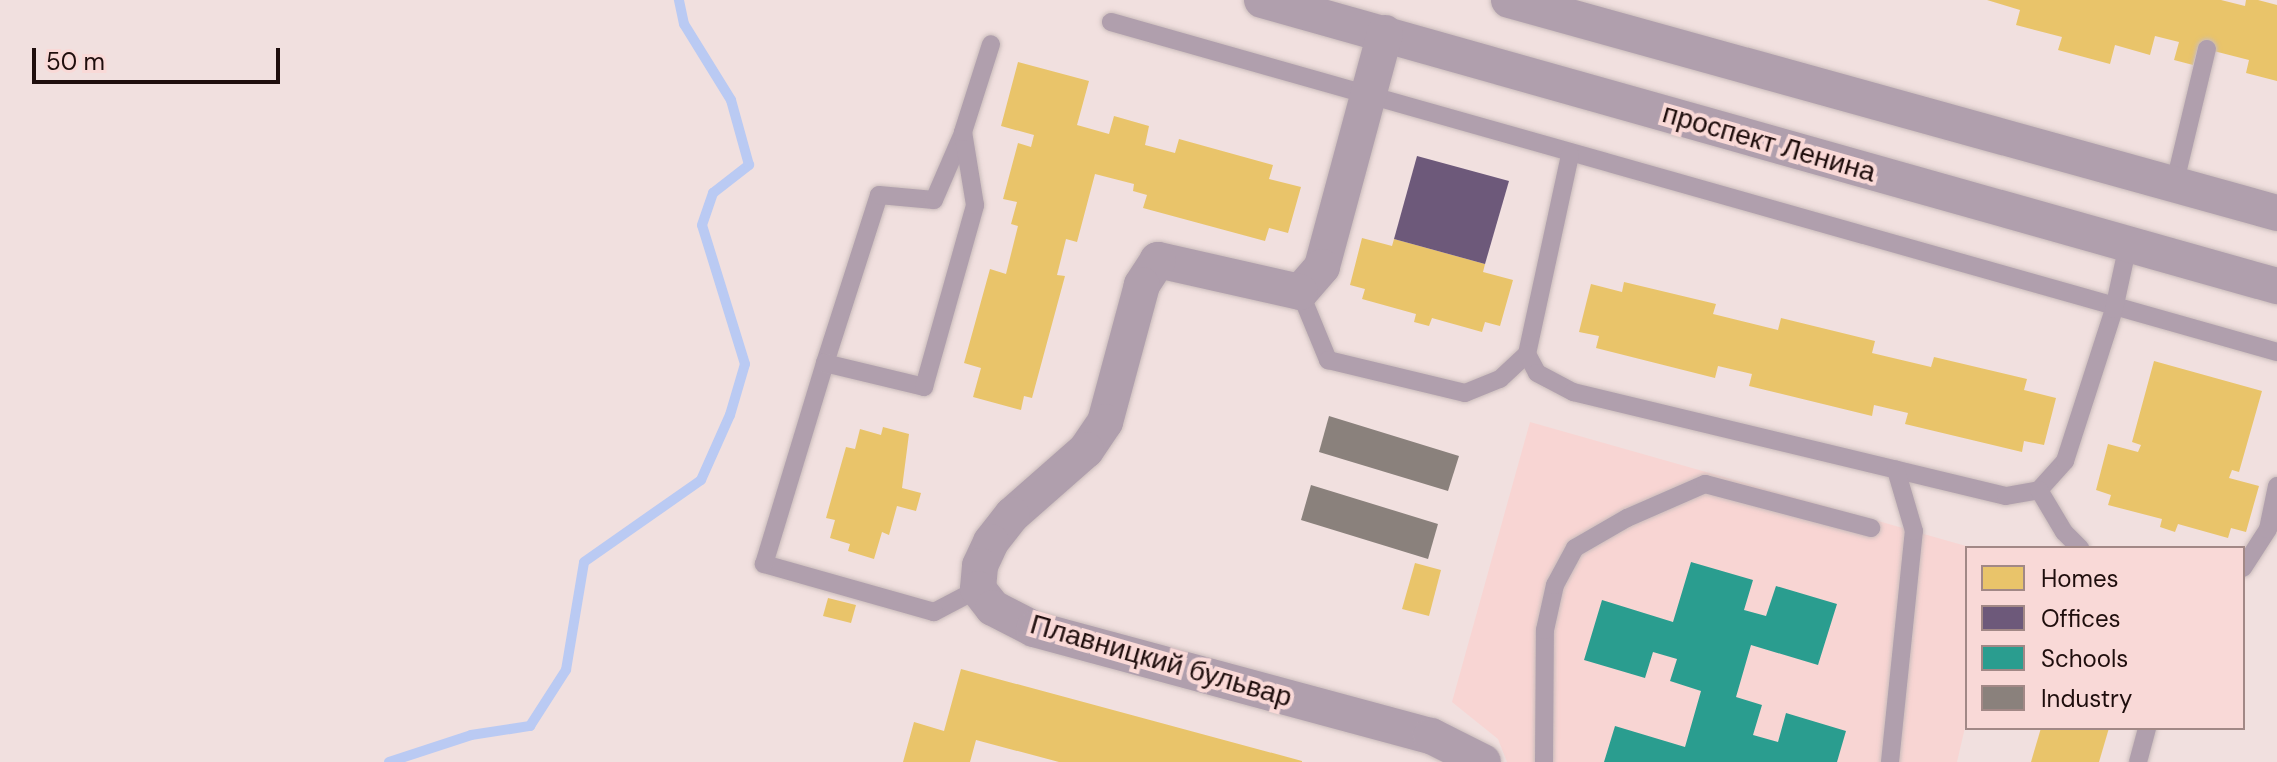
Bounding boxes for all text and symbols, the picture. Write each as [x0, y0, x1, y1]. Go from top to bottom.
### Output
scale bar [36, 32, 284, 82]
text: 50 m [46, 46, 105, 77]
street label: проспект Ленина [1659, 97, 1879, 189]
legend [1965, 546, 2245, 730]
text: Homes [2041, 563, 2119, 594]
text: Offices [2041, 603, 2121, 634]
street label: Плавницкий бульвар [1026, 608, 1296, 714]
text: Schools [2041, 643, 2128, 674]
text: Industry [2041, 683, 2132, 714]

